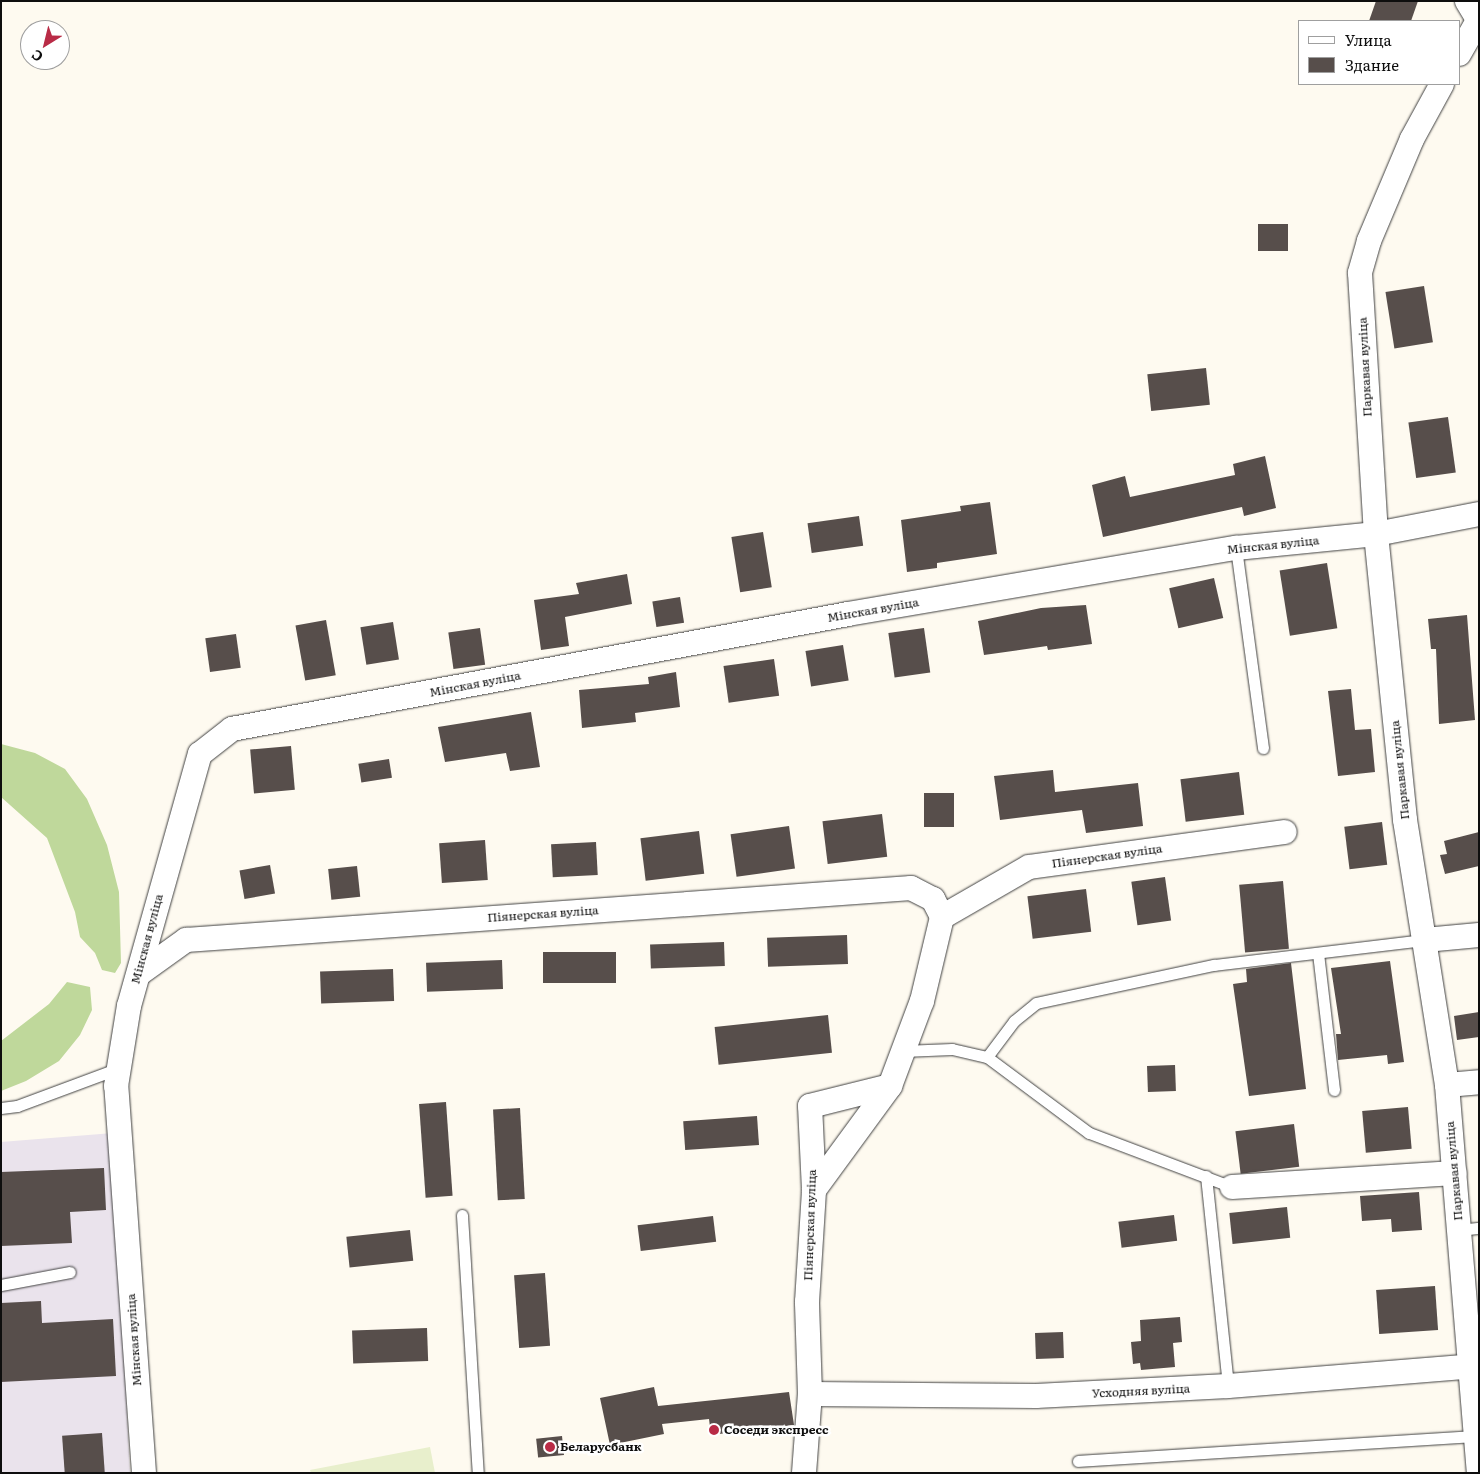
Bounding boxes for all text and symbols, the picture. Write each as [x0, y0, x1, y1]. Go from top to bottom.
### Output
north arrow [20, 20, 70, 70]
legend [1298, 20, 1460, 85]
text: Улица [1345, 28, 1392, 51]
text: С [27, 45, 47, 67]
text: Здание [1345, 53, 1399, 76]
street label: Паркавая вуліца [1355, 317, 1375, 417]
street label: Мінская вуліца [1226, 533, 1320, 557]
street label: Мінская вуліца [826, 595, 920, 625]
street label: Мінская вуліца [428, 668, 522, 700]
street label: Паркавая вуліца [1388, 720, 1412, 820]
street label: Піянерская вуліца [1051, 841, 1163, 871]
street label: Мінская вуліца [128, 892, 166, 986]
street label: Піянерская вуліца [487, 903, 599, 925]
street label: Паркавая вуліца [1442, 1121, 1466, 1221]
street label: Піянерская вуліца [801, 1169, 819, 1281]
street label: Мінская вуліца [124, 1293, 144, 1387]
street label: Усходняя вуліца [1092, 1381, 1190, 1401]
place label: Соседи экспресс [724, 1423, 828, 1437]
marker: Соседи экспресс [708, 1424, 720, 1436]
place label: Беларусбанк [560, 1440, 641, 1454]
marker: Беларусбанк [544, 1441, 556, 1453]

